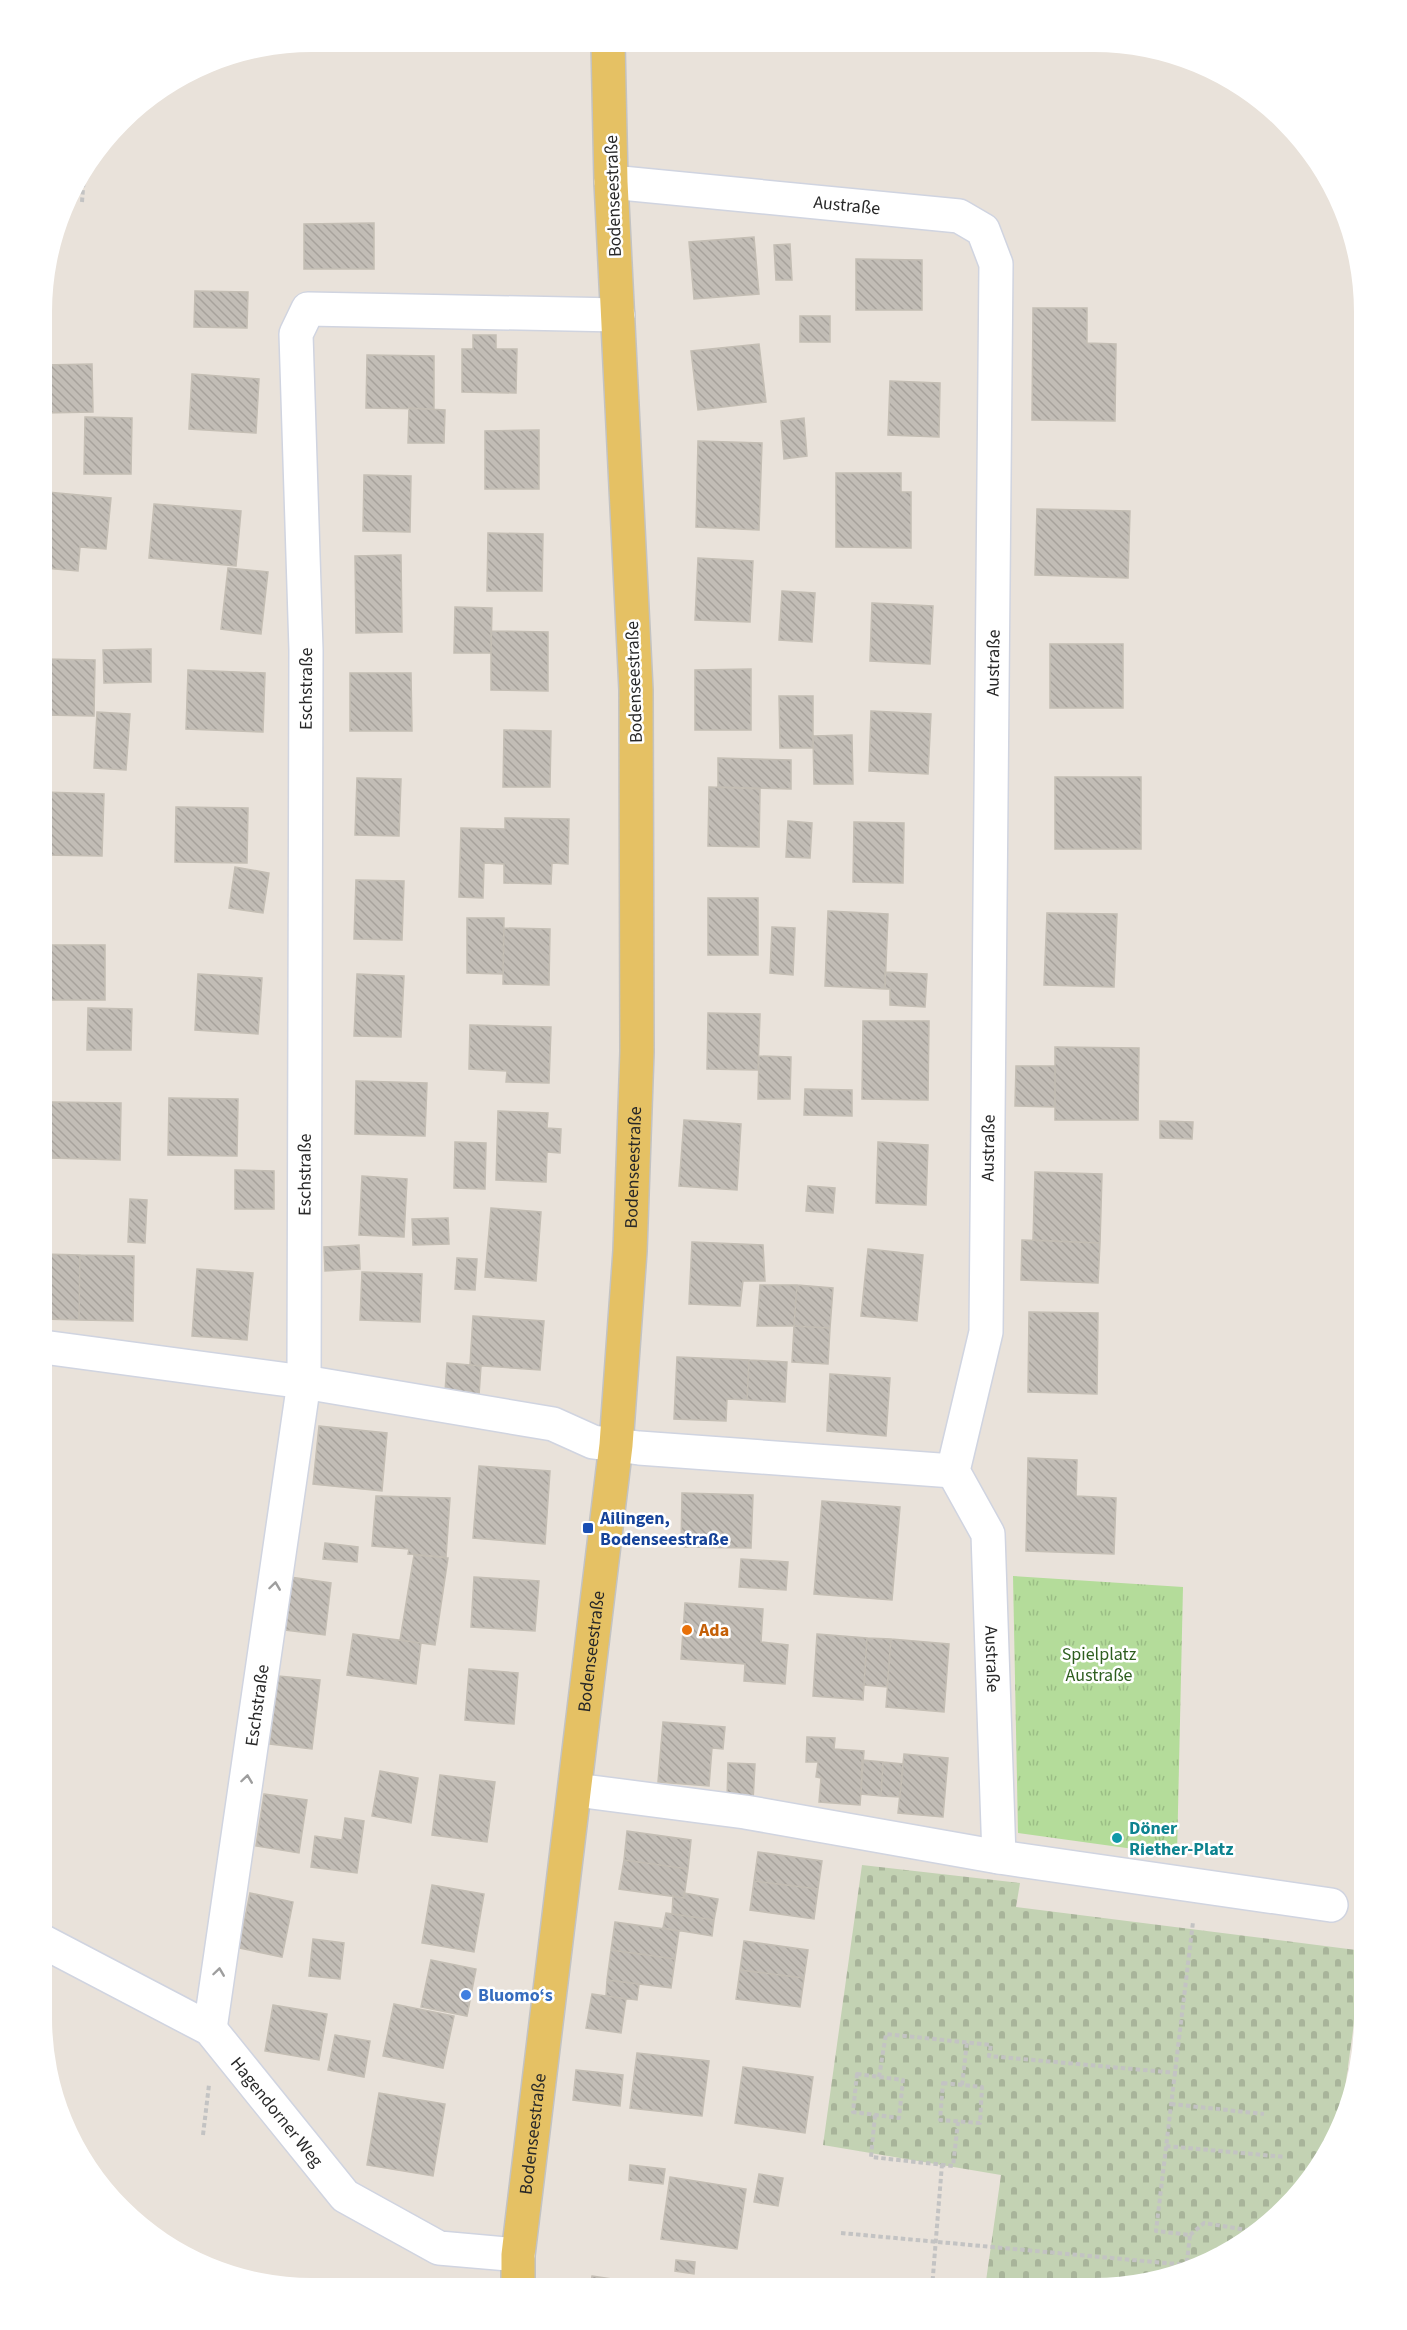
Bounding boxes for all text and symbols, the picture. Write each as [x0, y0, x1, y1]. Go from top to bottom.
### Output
street label: Bodenseestraße [599, 135, 628, 257]
street label: Austraße [812, 190, 881, 221]
street label: Bodenseestraße [620, 621, 649, 743]
street label: Austraße [980, 629, 1007, 697]
street label: Eschstraße [294, 647, 319, 730]
street label: Bodenseestraße [619, 1106, 648, 1229]
street label: Austraße [975, 1114, 1002, 1182]
street label: Eschstraße [292, 1133, 318, 1216]
place label: Ailingen, Bodenseestraße [599, 1506, 729, 1552]
marker: Ailingen, Bodenseestraße [581, 1521, 595, 1535]
one-way arrow [268, 1581, 280, 1590]
street label: Bodenseestraße [572, 1589, 611, 1714]
place label: Ada [698, 1618, 729, 1643]
marker: Ada [680, 1623, 694, 1637]
street label: Austraße [978, 1625, 1005, 1693]
park label: Spielplatz Austraße [1062, 1642, 1137, 1688]
street label: Eschstraße [239, 1663, 276, 1748]
one-way arrow [240, 1774, 252, 1783]
place label: Döner Riether-Platz [1129, 1816, 1233, 1862]
marker: Döner Riether-Platz [1110, 1831, 1124, 1845]
one-way arrow [212, 1967, 224, 1976]
place label: Bluomo‘s [478, 1983, 553, 2008]
marker: Bluomo‘s [459, 1988, 473, 2002]
street label: Hagendorner Weg [224, 2052, 329, 2172]
street label: Bodenseestraße [513, 2072, 553, 2196]

